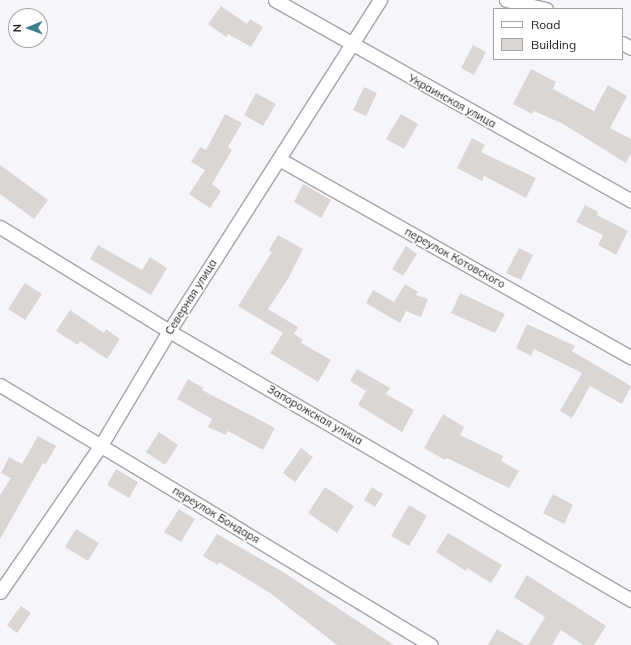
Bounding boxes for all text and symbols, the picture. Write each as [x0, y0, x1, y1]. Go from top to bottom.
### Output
north arrow [8, 8, 48, 48]
legend [493, 8, 623, 60]
text: Road [531, 17, 560, 32]
text: N [10, 24, 24, 32]
text: Building [531, 37, 576, 52]
street label: Украинская улица [406, 71, 498, 131]
street label: переулок Котовского [402, 225, 508, 291]
street label: Северная улица [162, 257, 220, 337]
street label: Запорожская улица [265, 382, 365, 448]
street label: переулок Бондаря [170, 484, 262, 546]

